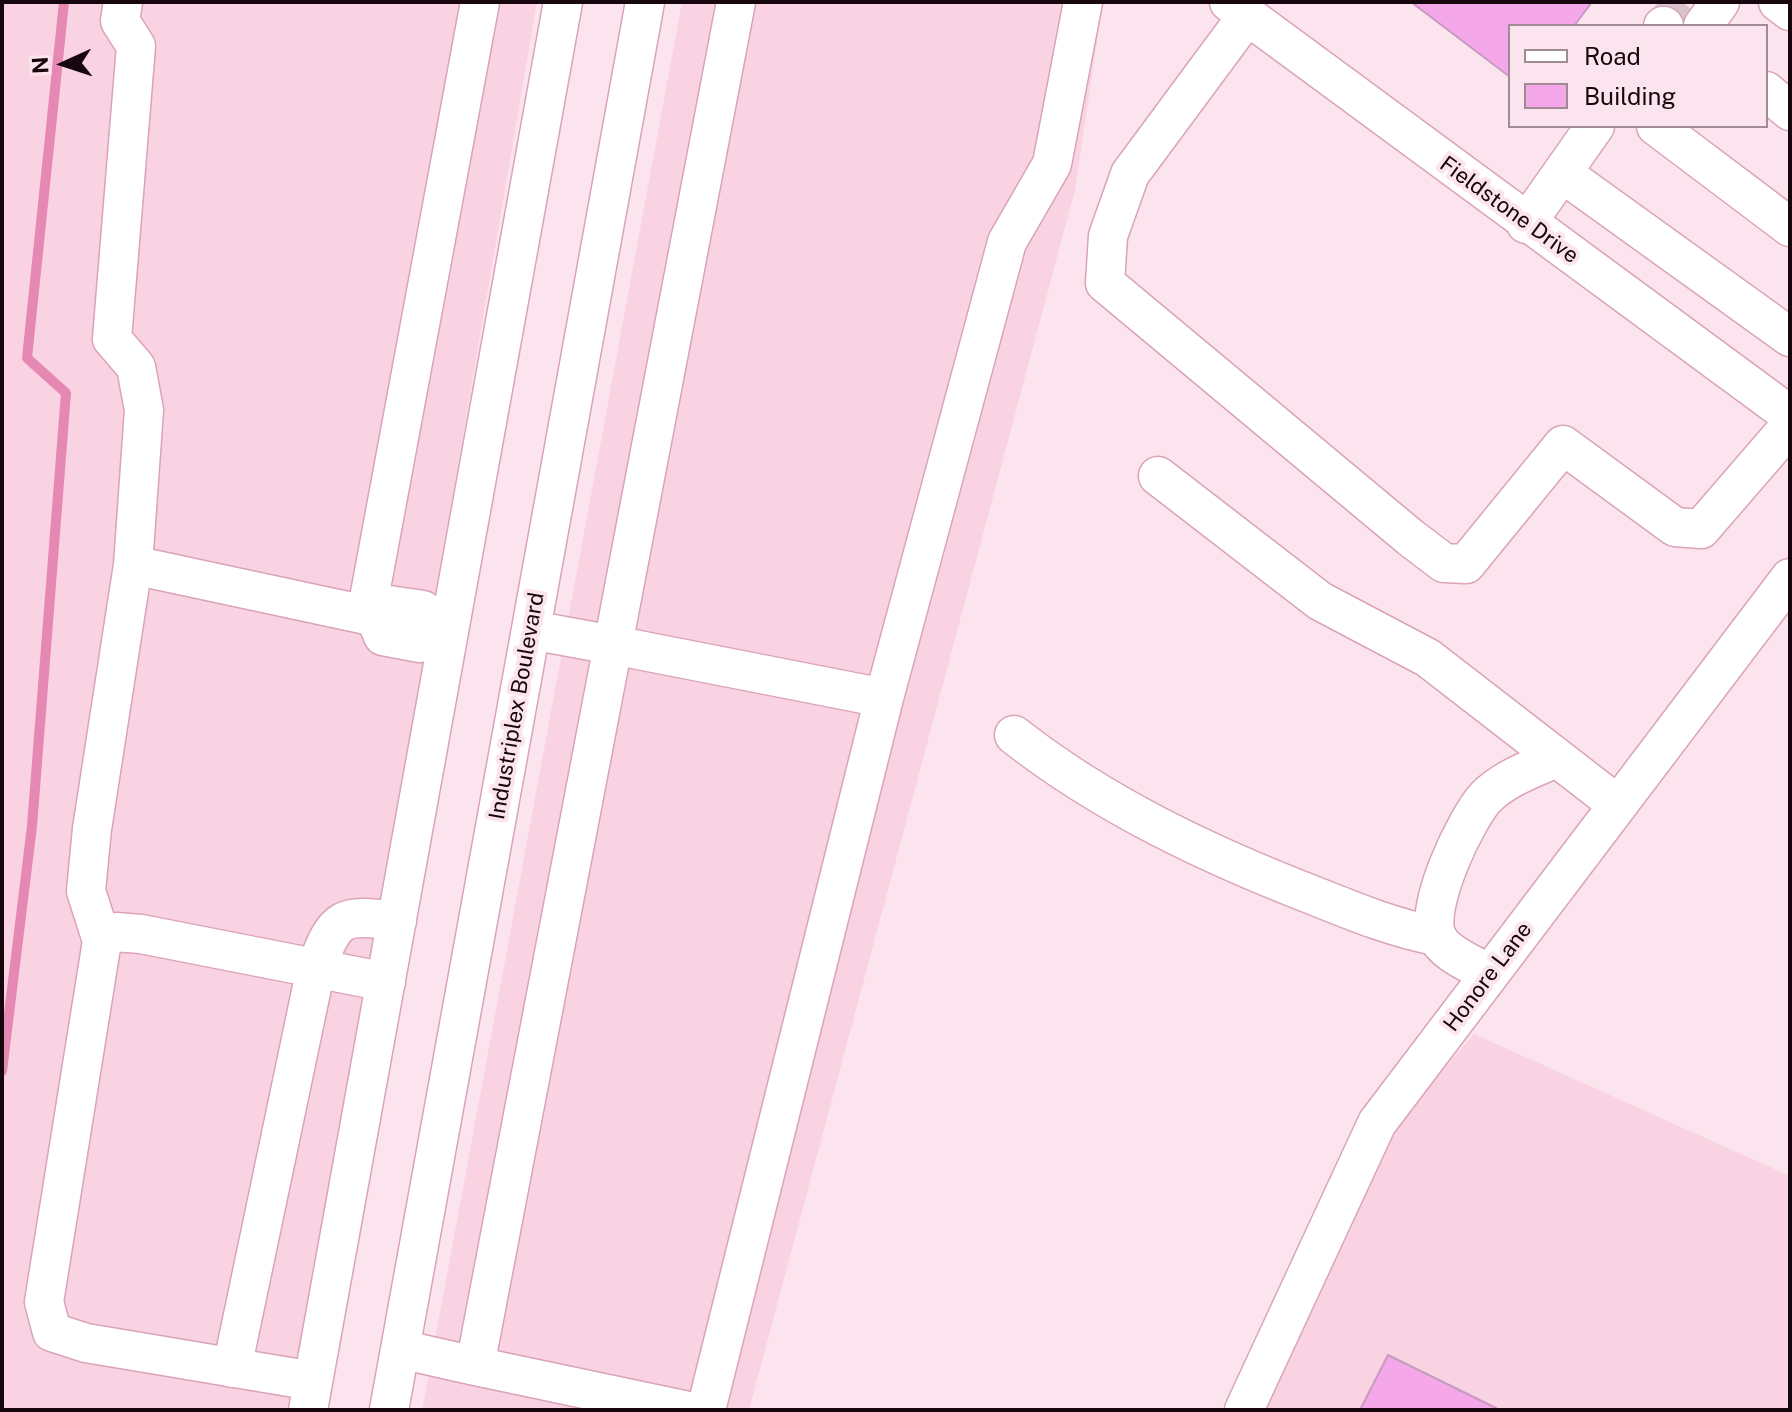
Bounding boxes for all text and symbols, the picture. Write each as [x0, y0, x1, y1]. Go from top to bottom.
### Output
north arrow [24, 24, 104, 104]
legend [1508, 24, 1768, 128]
text: Road [1584, 42, 1641, 70]
text: N [27, 56, 53, 75]
text: Building [1584, 82, 1676, 110]
street label: Fieldstone Drive [1435, 151, 1583, 269]
street label: Industriplex Boulevard [484, 590, 550, 822]
street label: Honore Lane [1438, 917, 1538, 1037]

